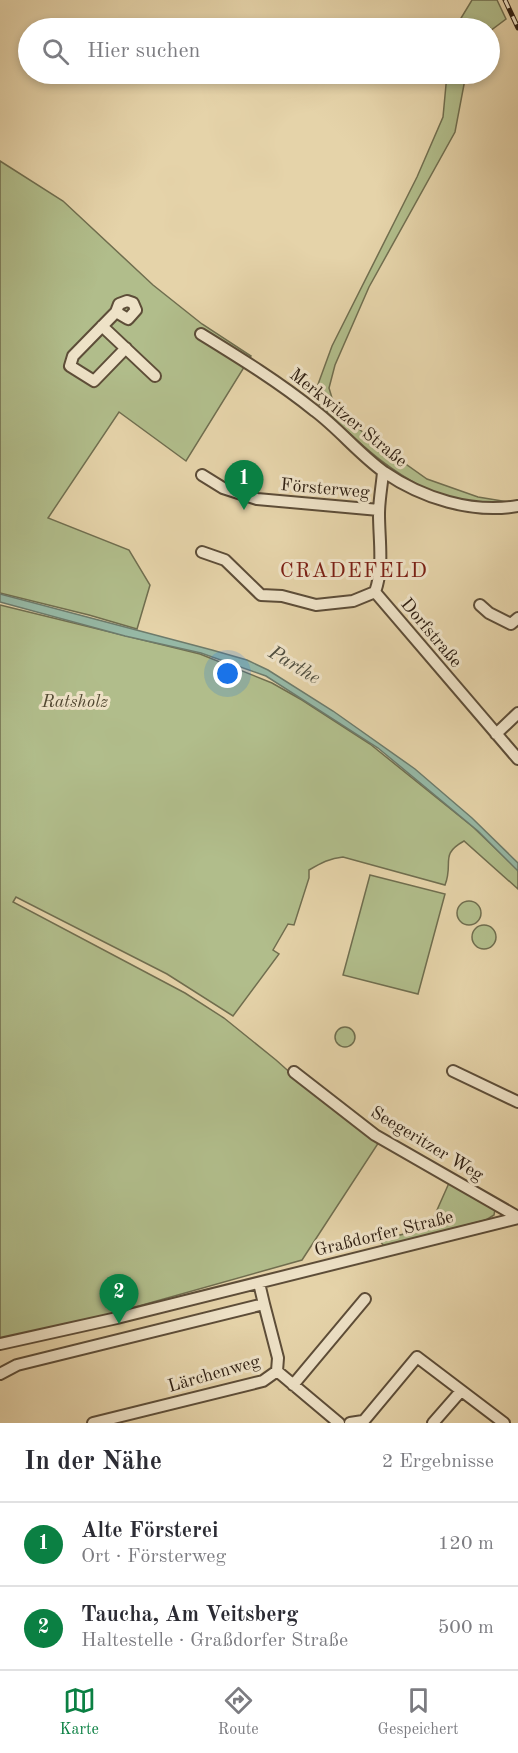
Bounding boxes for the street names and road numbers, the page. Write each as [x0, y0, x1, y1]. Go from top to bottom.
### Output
street label: Merkwitzer Straße [286, 365, 410, 471]
street label: Försterweg [280, 476, 371, 502]
street label: Dorfstraße [397, 595, 465, 671]
street label: Seegeritzer Weg [367, 1103, 487, 1185]
street label: Graßdorfer Straße [313, 1208, 455, 1260]
street label: Lärchenweg [166, 1352, 262, 1396]

